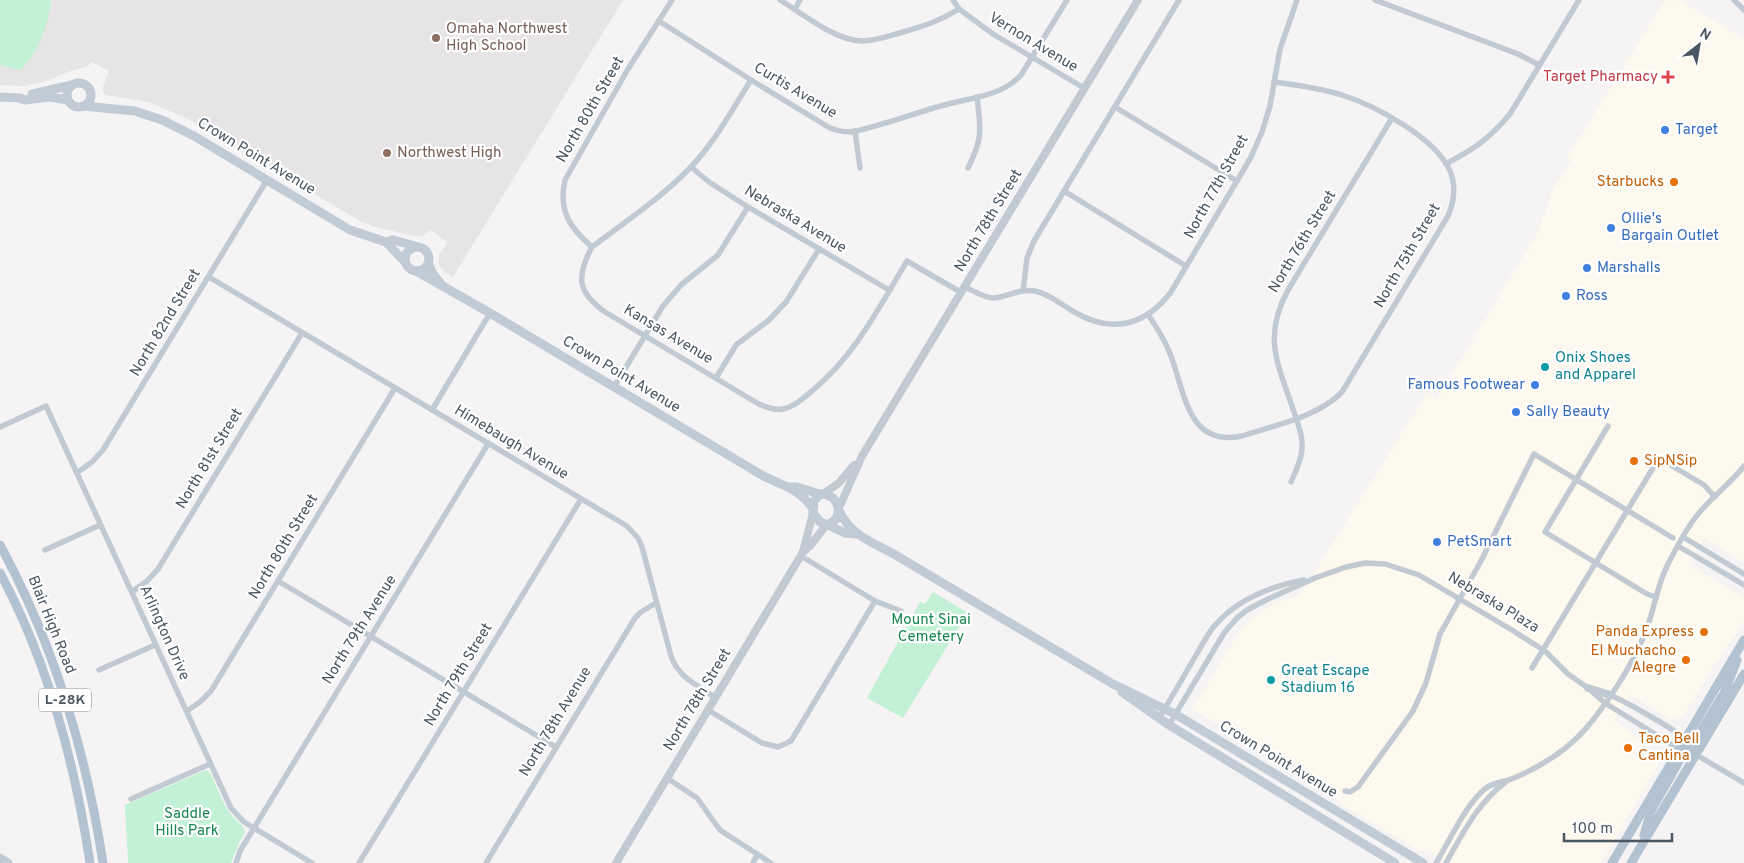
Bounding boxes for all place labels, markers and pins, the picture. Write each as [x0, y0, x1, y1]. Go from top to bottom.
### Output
place label: Omaha Northwest High School [446, 20, 567, 56]
marker: Omaha Northwest High School [430, 32, 442, 44]
place label: Target Pharmacy [1543, 68, 1658, 87]
marker: Target Pharmacy [1662, 71, 1674, 83]
place label: Target [1675, 121, 1718, 140]
marker: Target [1659, 124, 1671, 136]
place label: Northwest High [397, 144, 501, 163]
marker: Northwest High [381, 147, 393, 159]
place label: Starbucks [1597, 173, 1664, 192]
marker: Starbucks [1668, 176, 1680, 188]
place label: Ollie's Bargain Outlet [1621, 210, 1719, 246]
marker: Ollie's Bargain Outlet [1605, 222, 1617, 234]
place label: Marshalls [1597, 259, 1661, 278]
marker: Marshalls [1581, 262, 1593, 274]
place label: Ross [1576, 287, 1608, 306]
marker: Ross [1560, 290, 1572, 302]
place label: Onix Shoes and Apparel [1555, 349, 1636, 385]
marker: Onix Shoes and Apparel [1539, 361, 1551, 373]
place label: Famous Footwear [1407, 376, 1525, 395]
marker: Famous Footwear [1529, 379, 1541, 391]
place label: Sally Beauty [1526, 403, 1610, 422]
marker: Sally Beauty [1510, 406, 1522, 418]
place label: SipNSip [1644, 452, 1697, 471]
marker: SipNSip [1628, 455, 1640, 467]
place label: PetSmart [1447, 533, 1512, 552]
marker: PetSmart [1431, 536, 1443, 548]
place label: Panda Express [1596, 623, 1694, 642]
marker: Panda Express [1698, 626, 1710, 638]
place label: El Muchacho Alegre [1590, 642, 1676, 678]
marker: El Muchacho Alegre [1680, 654, 1692, 666]
place label: Great Escape Stadium 16 [1281, 662, 1369, 698]
marker: Great Escape Stadium 16 [1265, 674, 1277, 686]
place label: Taco Bell Cantina [1638, 730, 1699, 766]
marker: Taco Bell Cantina [1622, 742, 1634, 754]

